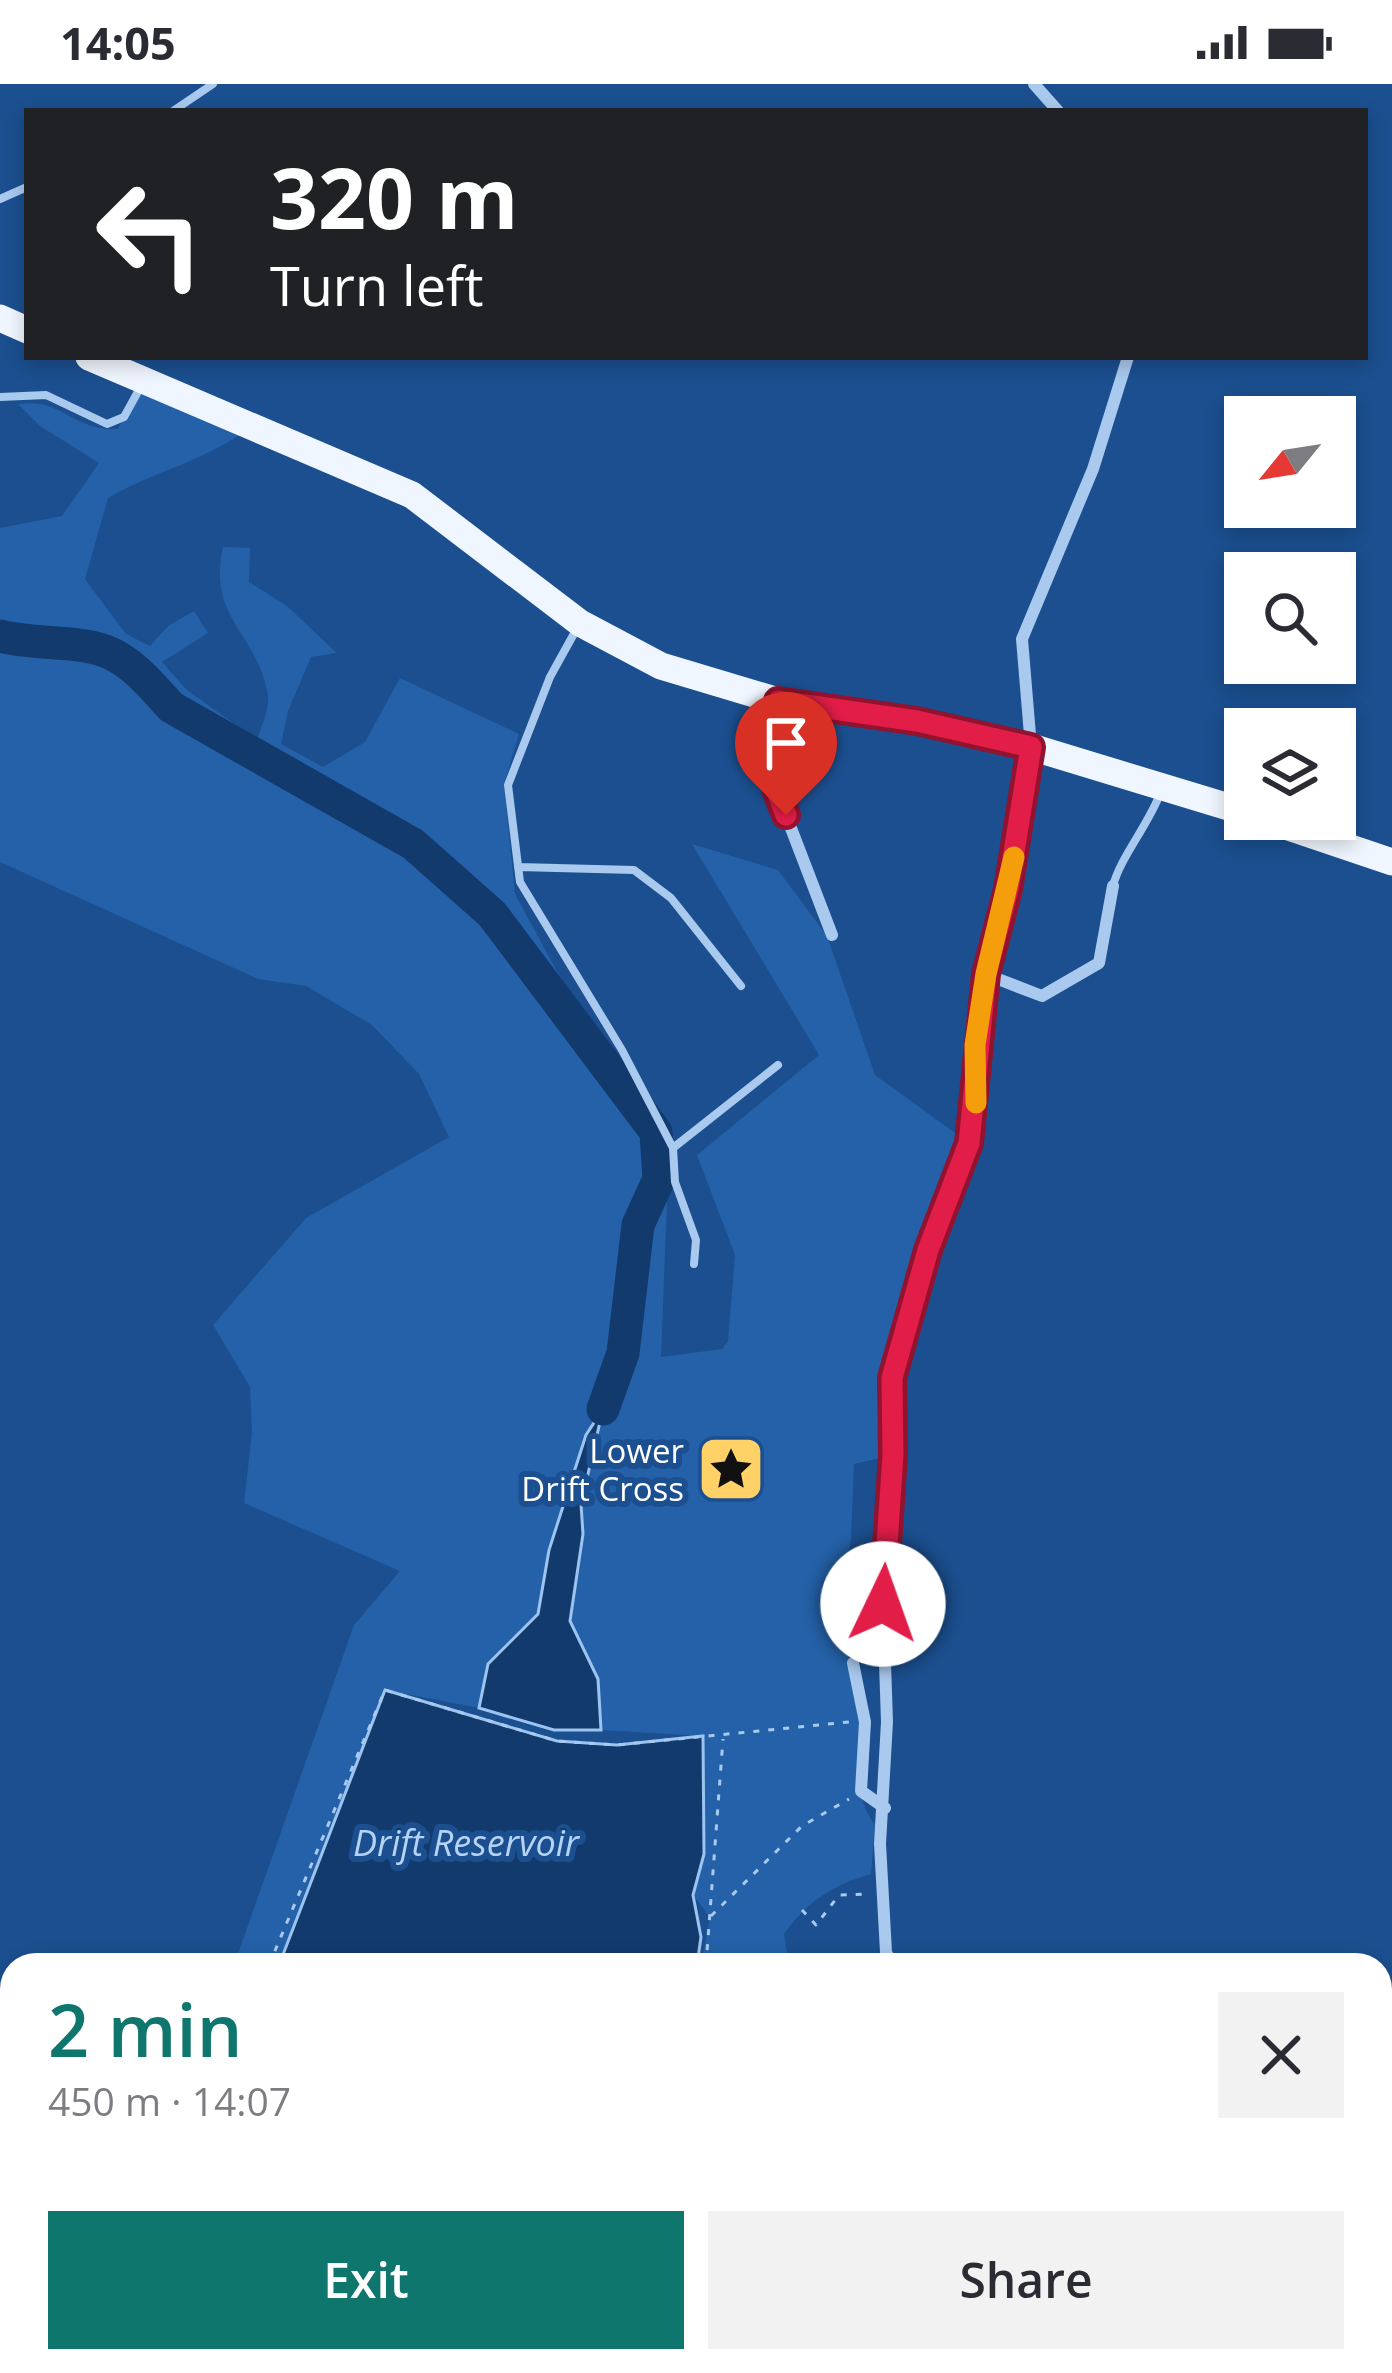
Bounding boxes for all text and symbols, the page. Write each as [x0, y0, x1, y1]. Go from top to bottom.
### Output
text: 14:05 [60, 12, 176, 73]
text: 320 m [270, 139, 518, 254]
icon: left [72, 156, 228, 312]
text: Turn left [270, 248, 483, 322]
north arrow [1224, 396, 1356, 528]
map controls [1224, 396, 1356, 840]
button: search [1224, 552, 1356, 684]
pin [735, 692, 837, 815]
button: layers [1224, 708, 1356, 840]
icon: arrive [753, 710, 819, 776]
place label: Lower Drift Cross [521, 1428, 684, 1511]
place icon: Lower Drift Cross [696, 1434, 766, 1504]
position arrow [820, 1541, 946, 1667]
water label: Drift Reservoir [353, 1818, 581, 1867]
text: 2 min [48, 1980, 242, 2078]
button: close [1218, 1992, 1344, 2118]
text: 450 m · 14:07 [48, 2074, 291, 2127]
button: Exit [48, 2211, 684, 2349]
button: Share [708, 2211, 1344, 2349]

